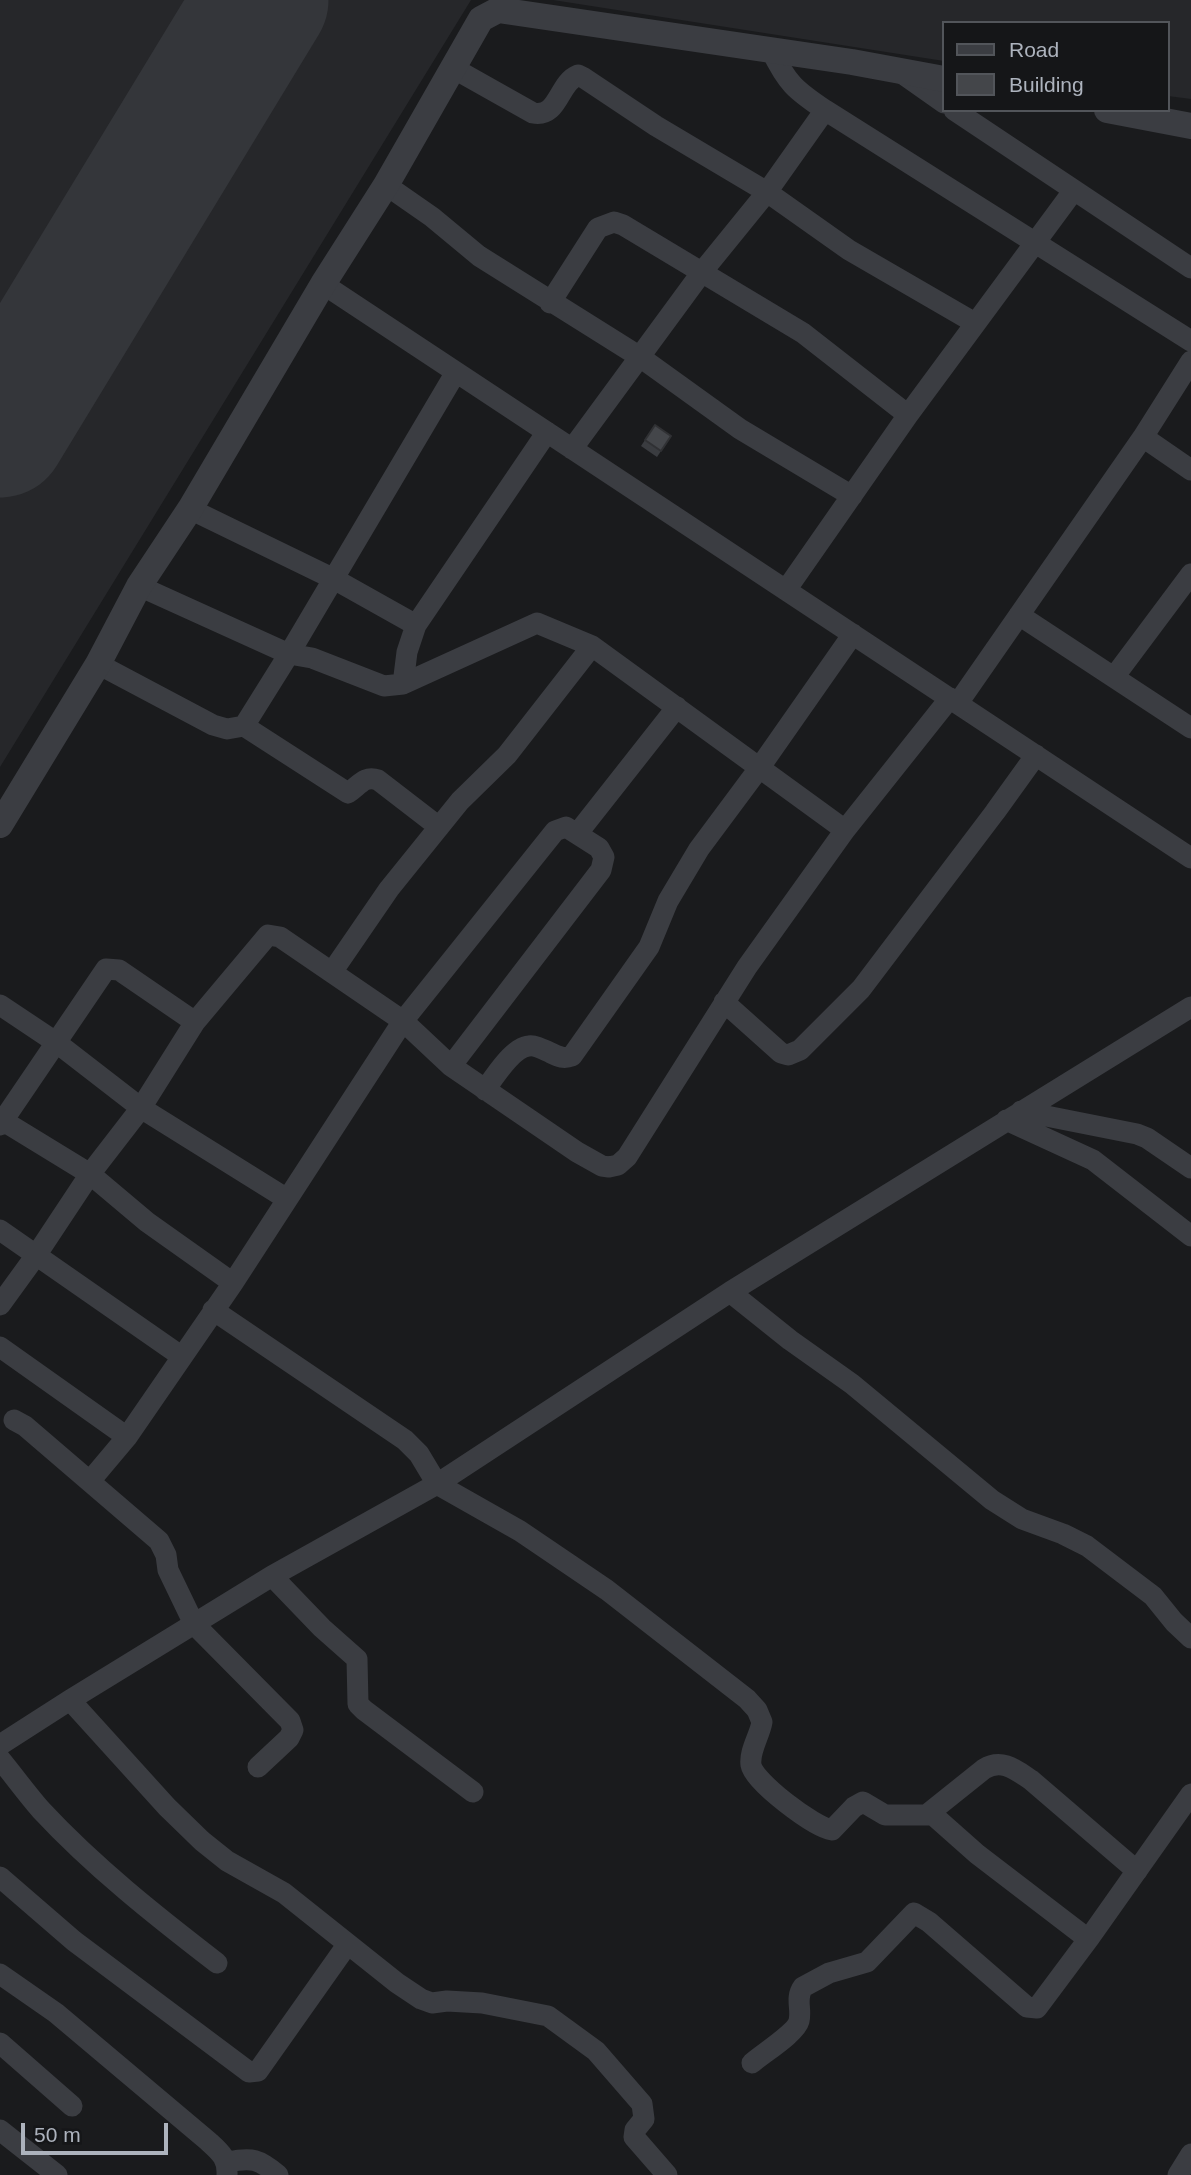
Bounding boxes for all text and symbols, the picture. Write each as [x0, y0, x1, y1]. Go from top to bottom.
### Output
legend [942, 21, 1170, 112]
text: Road [1009, 38, 1059, 61]
text: Building [1009, 73, 1084, 96]
scale bar [24, 2108, 172, 2152]
text: 50 m [34, 2123, 81, 2146]

